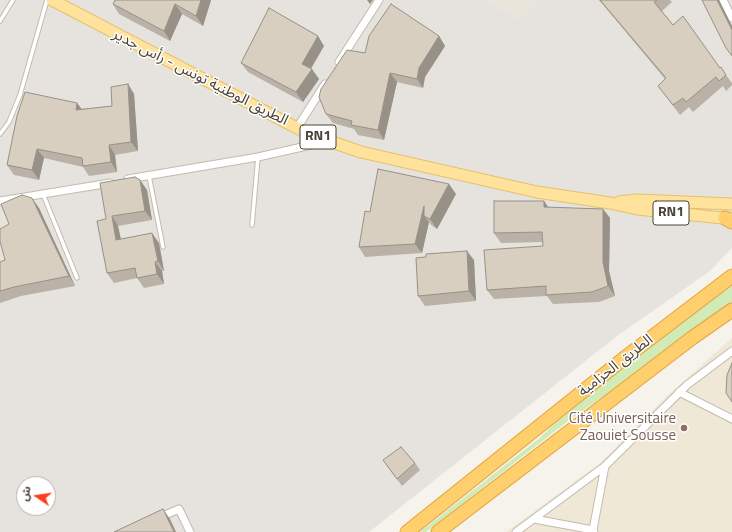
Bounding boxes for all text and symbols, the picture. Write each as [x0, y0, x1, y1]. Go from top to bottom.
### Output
street label: الطريق الوطنية تونس - رأس جدير [109, 26, 291, 130]
road number: RN1 [300, 125, 336, 149]
road number: RN1 [653, 201, 689, 225]
street label: الطريق الحزامية [575, 331, 657, 401]
place label: Cité Universitaire Zaouiet Sousse [569, 410, 676, 445]
marker: Cité Universitaire Zaouiet Sousse [679, 423, 689, 433]
north arrow [16, 476, 56, 516]
text: ش [16, 484, 35, 503]

